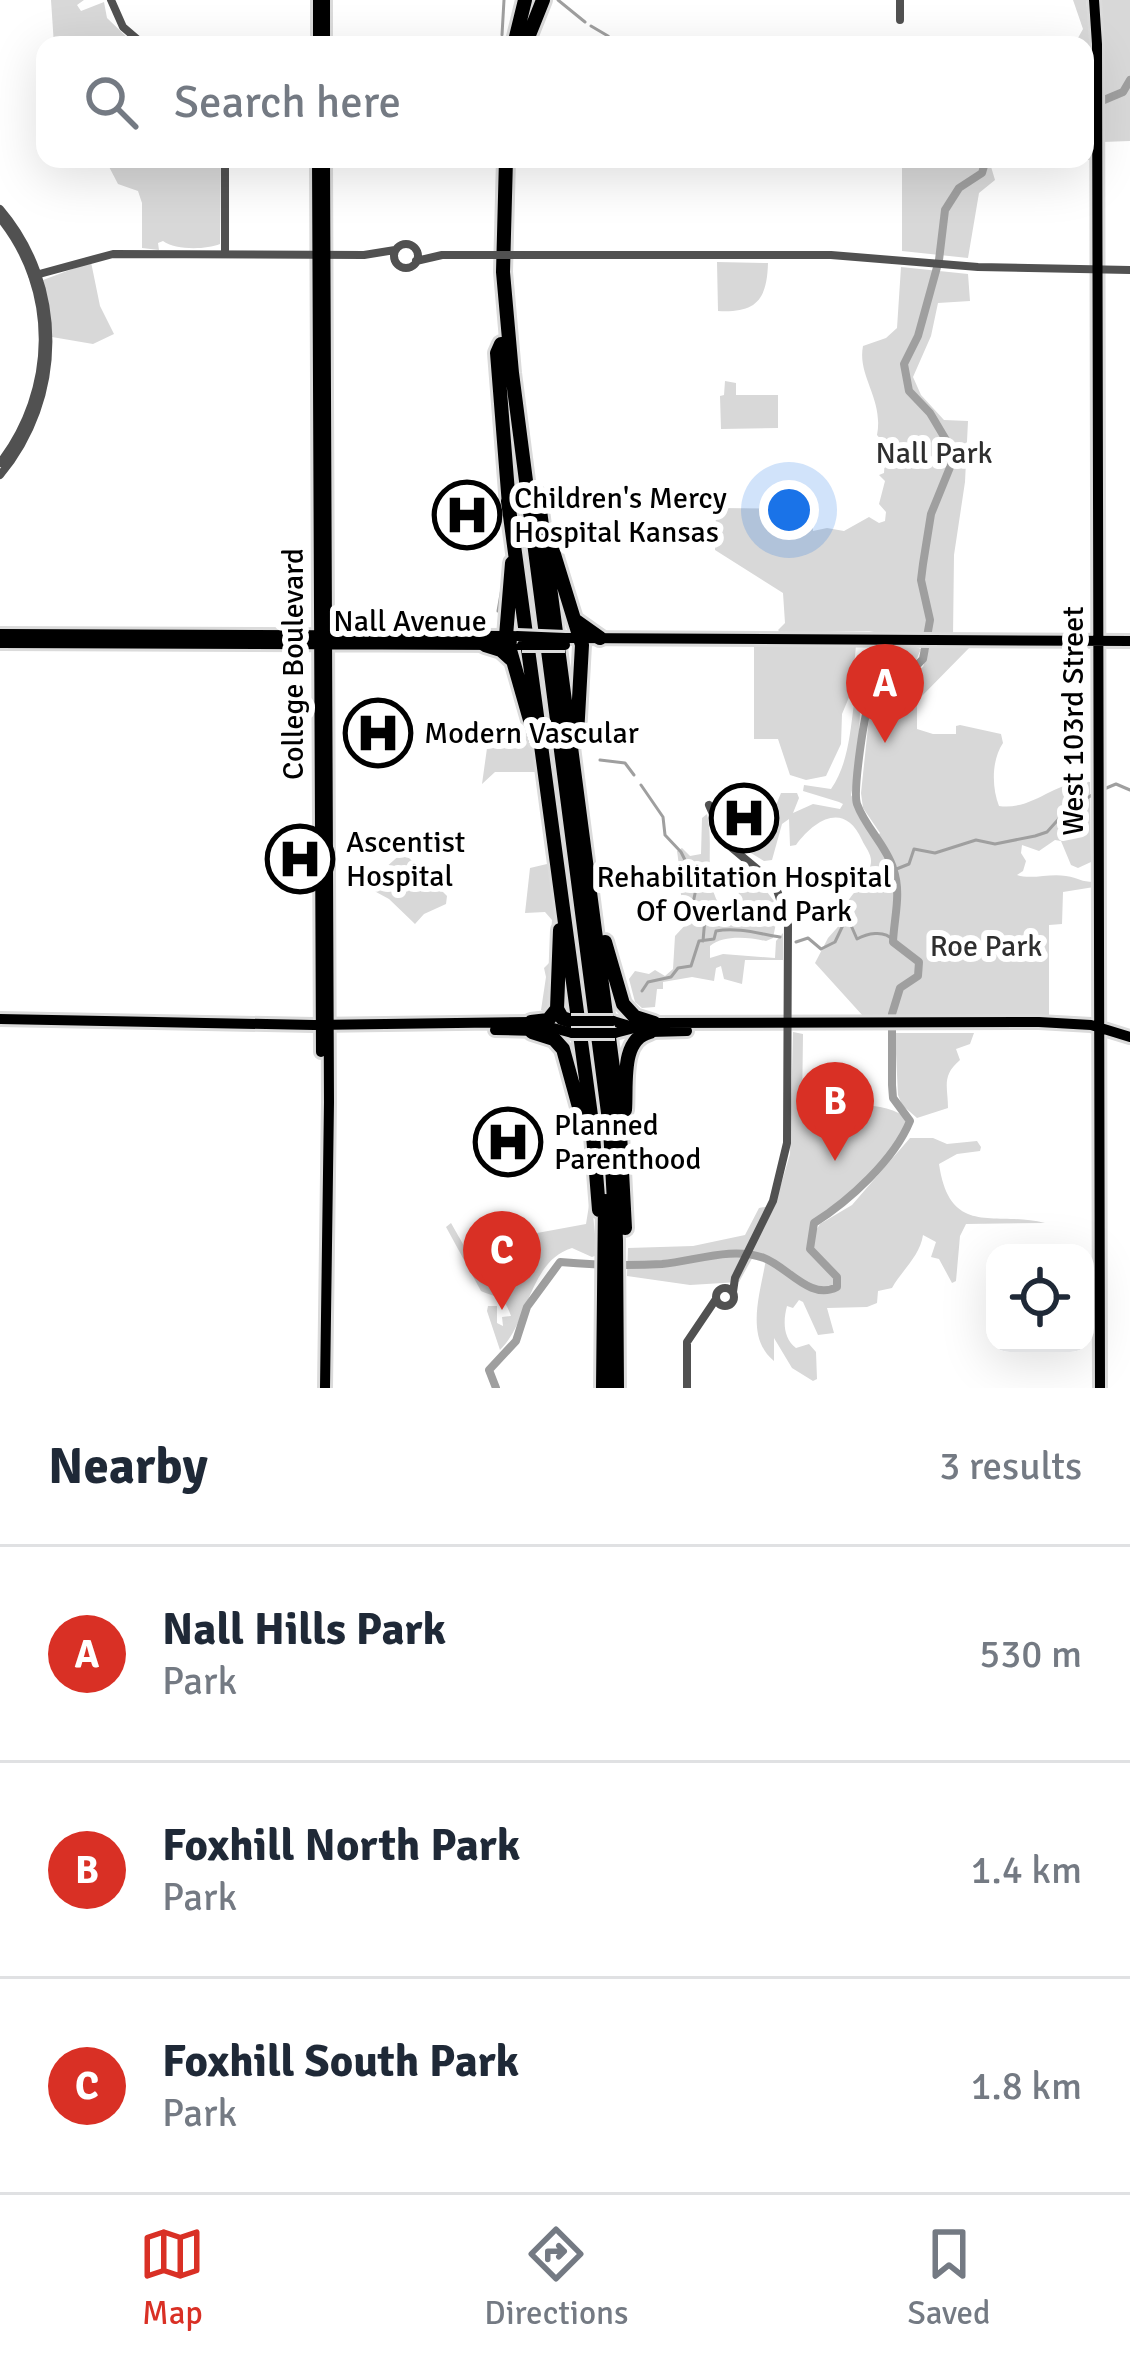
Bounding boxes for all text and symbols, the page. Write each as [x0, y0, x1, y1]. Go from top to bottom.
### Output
search box [36, 36, 1094, 168]
icon: search [78, 69, 144, 135]
text: Search here [174, 75, 401, 130]
park label: Nall Park [875, 435, 993, 472]
hospital icon: Children's Mercy Hospital Kansas [432, 480, 502, 550]
place label: Children's Mercy Hospital Kansas [514, 480, 727, 551]
your location [759, 480, 819, 540]
street label: College Boulevard [275, 548, 312, 780]
street label: Nall Avenue [333, 603, 487, 640]
street label: West 103rd Street [1055, 606, 1092, 836]
pin: A [846, 644, 924, 743]
hospital icon: Modern Vascular [343, 698, 413, 768]
place label: Modern Vascular [424, 715, 639, 752]
hospital icon: Rehabilitation Hospital Of Overland Park [709, 783, 779, 853]
hospital icon: Ascentist Hospital [265, 824, 335, 894]
place label: Ascentist Hospital [346, 824, 465, 895]
place label: Rehabilitation Hospital Of Overland Park [597, 859, 891, 930]
park label: Roe Park [930, 928, 1042, 965]
pin: B [796, 1062, 874, 1161]
hospital icon: Planned Parenthood [473, 1107, 543, 1177]
place label: Planned Parenthood [554, 1107, 701, 1178]
pin: C [463, 1211, 541, 1310]
map controls [986, 1244, 1094, 1352]
button: locate [986, 1244, 1094, 1352]
text: Nearby [48, 1435, 208, 1498]
text: 3 results [939, 1442, 1082, 1490]
text: Nall Hills Park [162, 1602, 446, 1657]
text: A [75, 1630, 99, 1678]
text: 530 m [979, 1630, 1082, 1678]
text: Park [162, 1657, 237, 1705]
text: Foxhill North Park [162, 1818, 520, 1873]
text: B [75, 1846, 99, 1894]
text: 1.4 km [970, 1846, 1082, 1894]
text: Park [162, 1873, 237, 1921]
text: Foxhill South Park [162, 2034, 519, 2089]
text: C [75, 2062, 99, 2110]
text: 1.8 km [970, 2062, 1082, 2110]
text: Park [162, 2089, 237, 2137]
tab: Map [139, 2221, 205, 2334]
tab: Directions [484, 2221, 629, 2334]
tab: Saved [907, 2221, 991, 2334]

